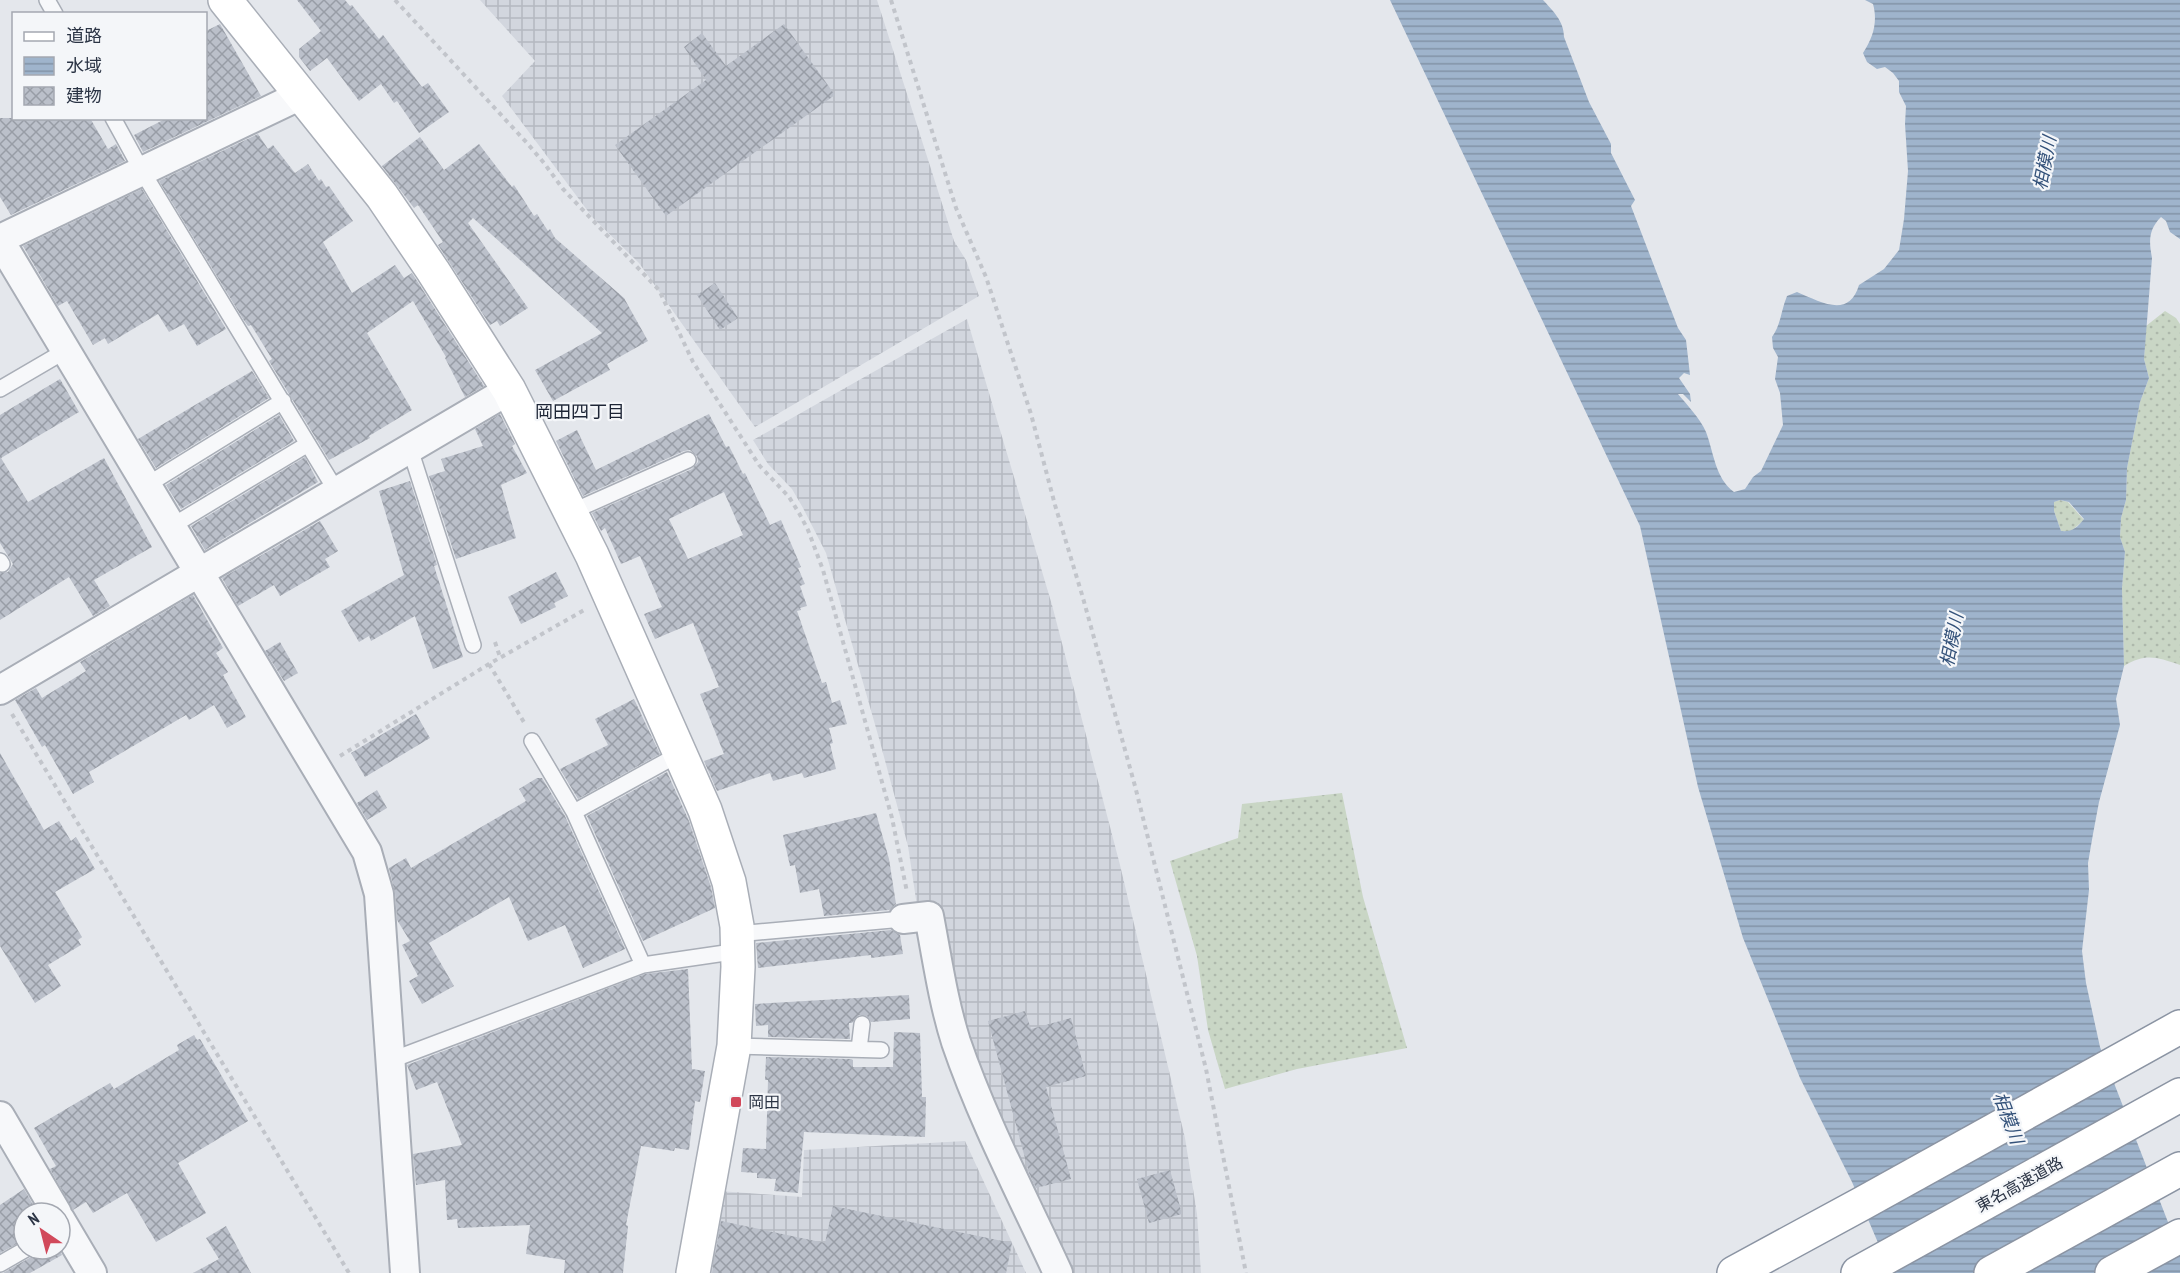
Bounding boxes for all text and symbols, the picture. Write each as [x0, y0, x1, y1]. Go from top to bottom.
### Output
legend [12, 12, 207, 120]
text: 道路 [66, 24, 102, 47]
text: 水域 [66, 54, 102, 77]
text: 建物 [66, 84, 102, 107]
water label: 相模川 [2028, 132, 2061, 192]
district label: 岡田四丁目 [535, 400, 625, 423]
water label: 相模川 [1935, 609, 1968, 669]
water label: 相模川 [1988, 1088, 2030, 1149]
place label: 岡田 [748, 1092, 780, 1112]
marker: 岡田 [729, 1095, 743, 1109]
street label: 東名高速道路 [1972, 1152, 2066, 1216]
north arrow [12, 1201, 72, 1261]
text: N [24, 1208, 43, 1229]

